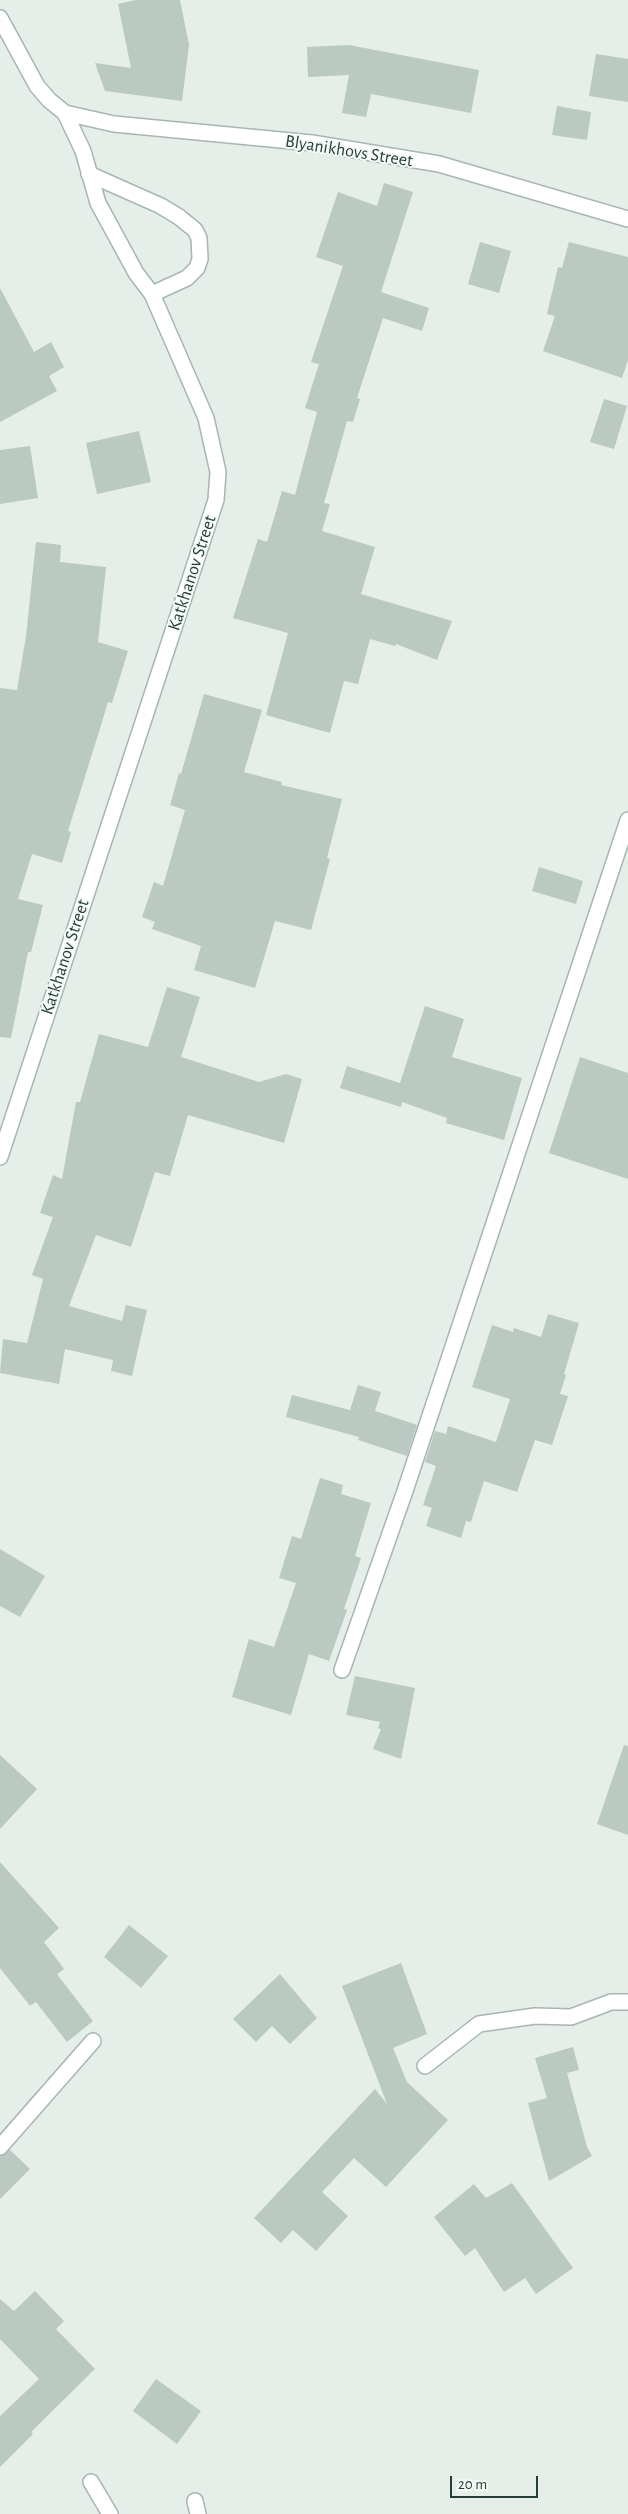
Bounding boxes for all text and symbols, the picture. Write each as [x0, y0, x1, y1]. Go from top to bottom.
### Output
street label: Blyanikhovs Street [284, 130, 414, 172]
street label: Katkhanov Street [163, 512, 221, 634]
street label: Katkhanov Street [36, 896, 94, 1018]
scale bar [453, 2466, 540, 2498]
text: 20 m [458, 2477, 487, 2492]

